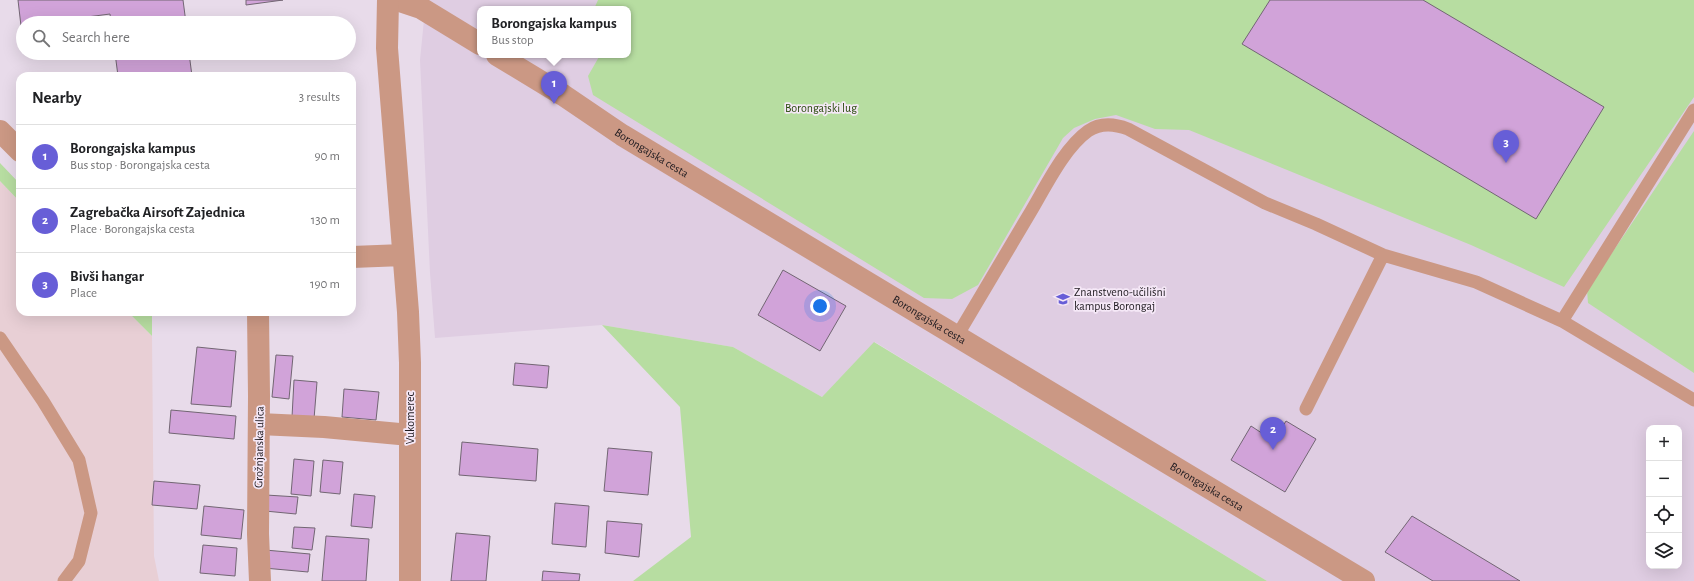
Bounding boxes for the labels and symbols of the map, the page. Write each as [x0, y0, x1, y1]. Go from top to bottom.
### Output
pin: 1 [541, 71, 567, 104]
park label: Borongajski lug [785, 102, 857, 115]
street label: Borongajska cesta [613, 126, 691, 180]
pin: 3 [1493, 130, 1519, 163]
place label: Znanstveno-učilišni kampus Borongaj [1074, 286, 1166, 313]
school or university icon: Znanstveno-učilišni kampus Borongaj [1055, 291, 1071, 307]
street label: Borongajska cesta [890, 293, 969, 347]
your location [810, 296, 830, 316]
street label: Vukomerec [404, 391, 416, 444]
street label: Grožnjanska ulica [252, 406, 267, 488]
pin: 2 [1260, 417, 1286, 450]
street label: Borongajska cesta [1168, 460, 1246, 514]

